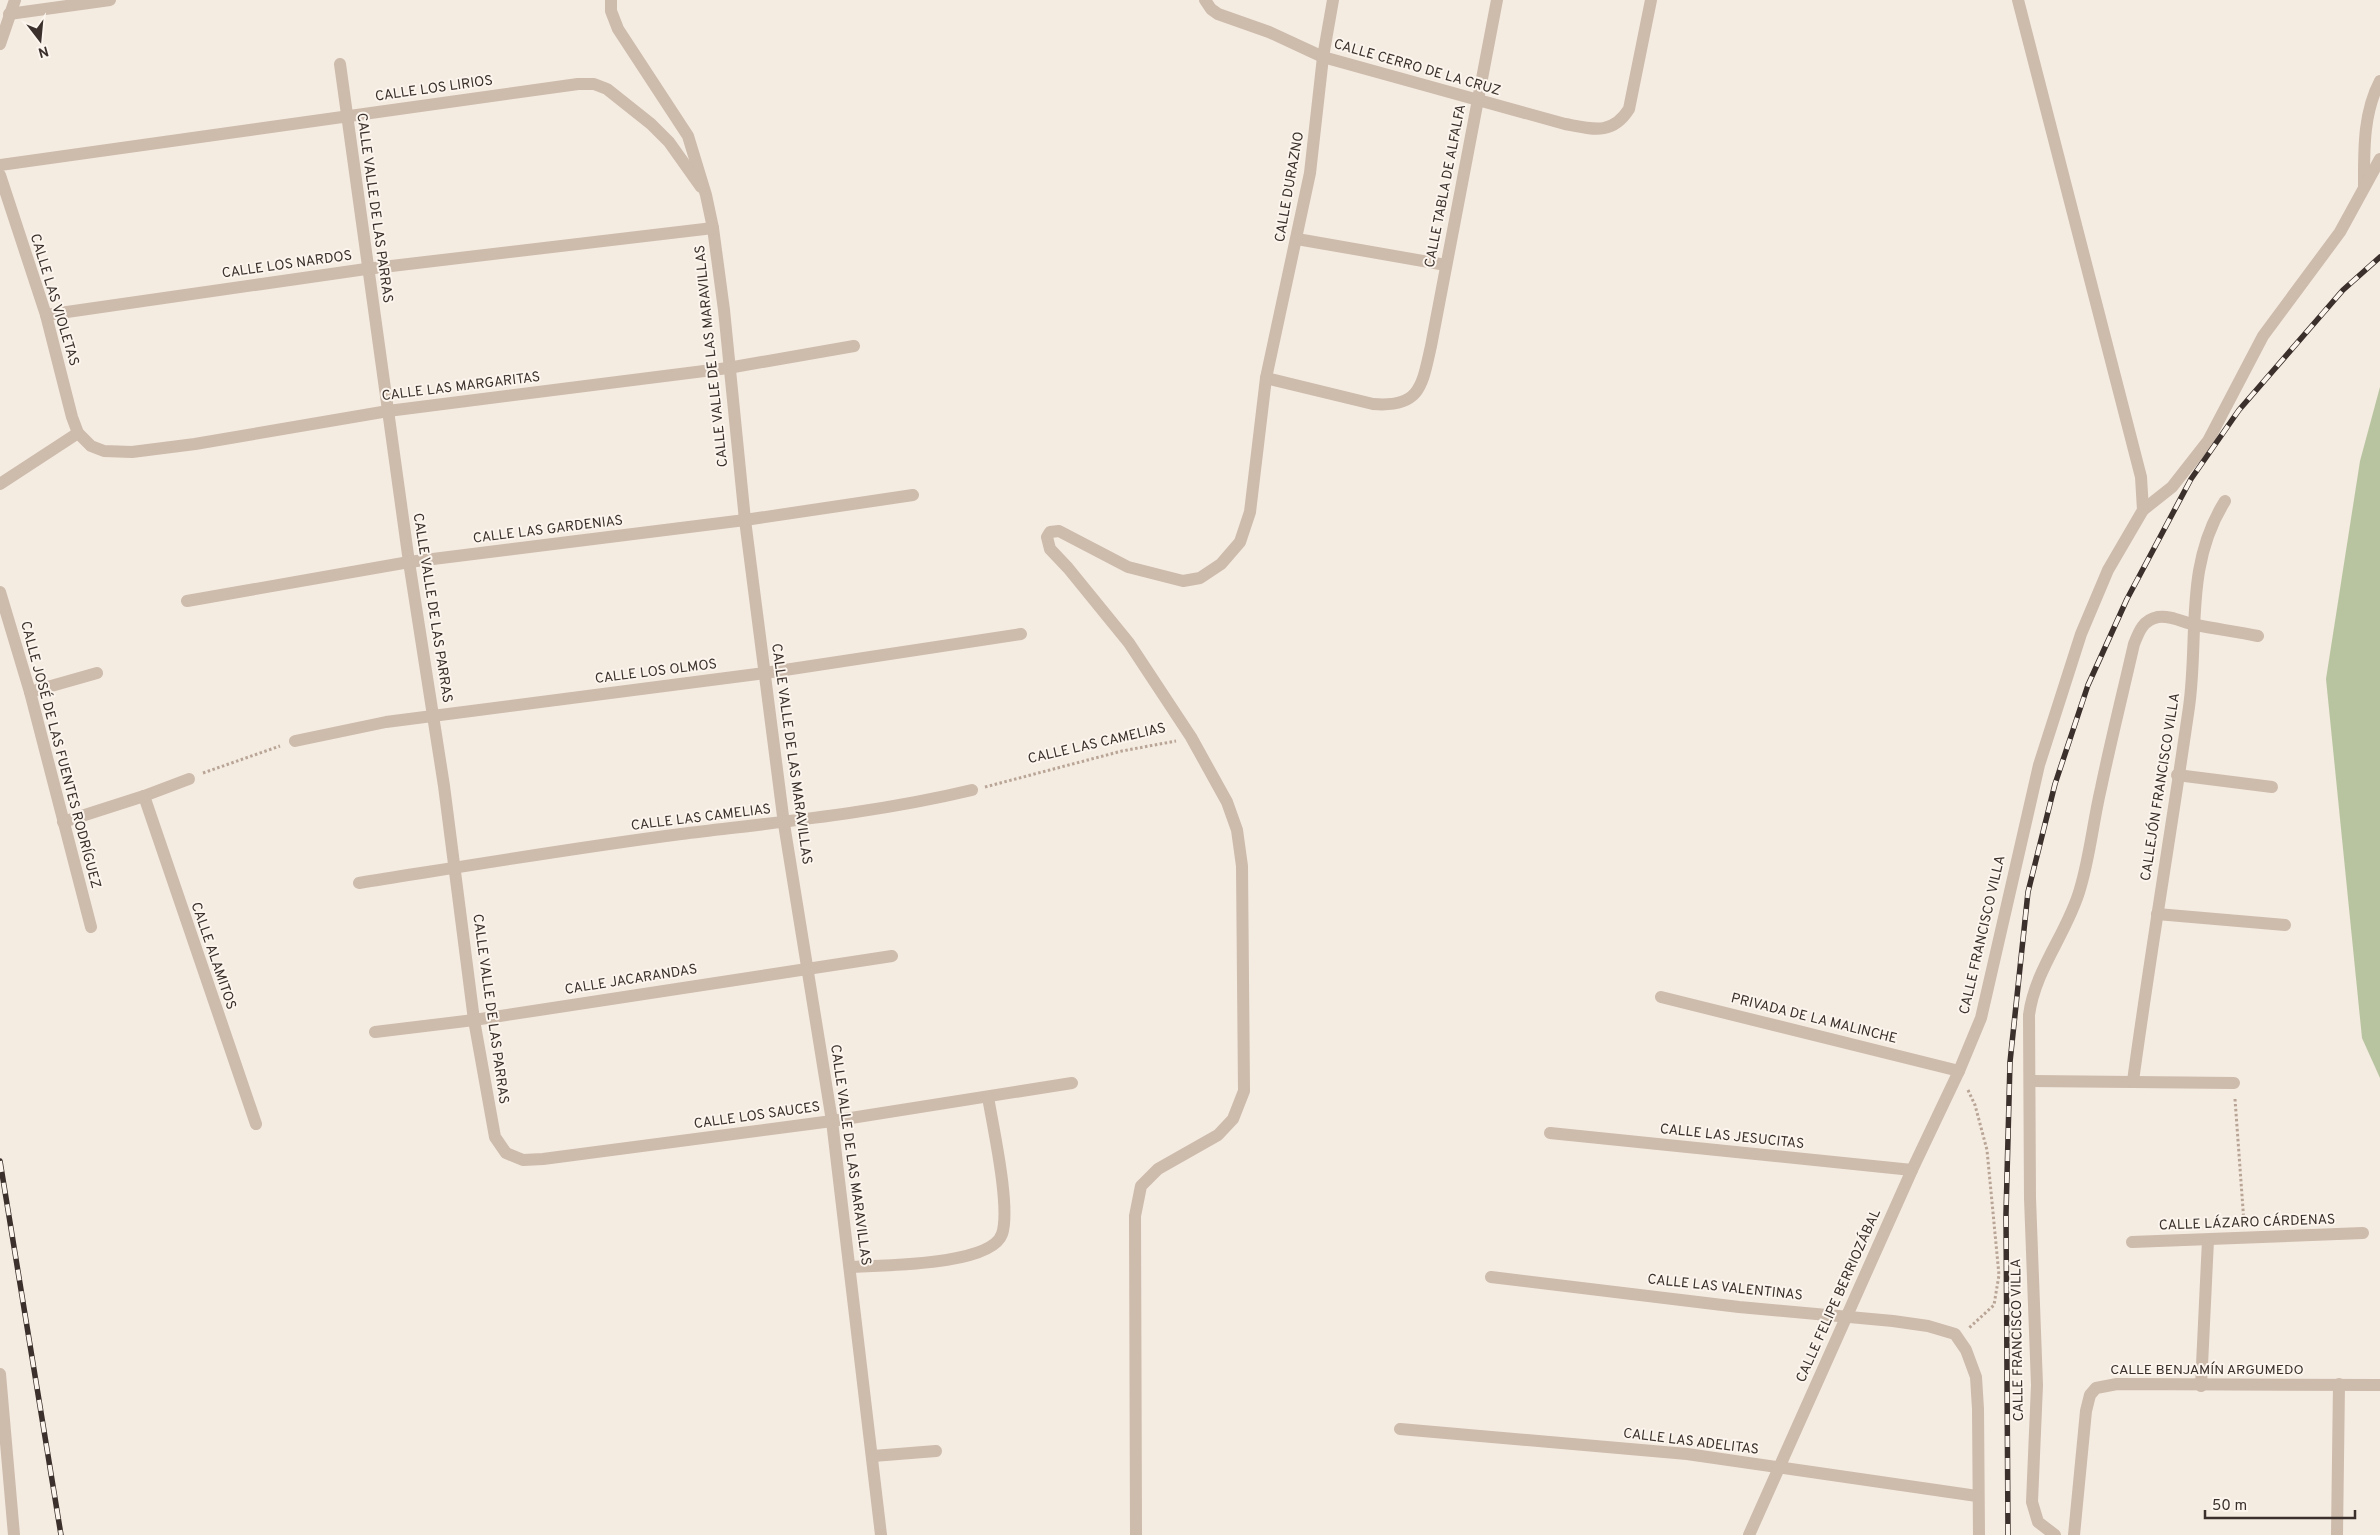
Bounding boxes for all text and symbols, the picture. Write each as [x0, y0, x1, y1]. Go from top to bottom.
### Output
north arrow [15, 15, 65, 65]
street label: CALLE CERRO DE LA CRUZ [1332, 36, 1502, 100]
text: N [36, 41, 50, 61]
street label: CALLE LOS LIRIOS [374, 72, 494, 106]
street label: CALLE TABLA DE ALFALFA [1422, 103, 1470, 269]
street label: CALLE VALLE DE LAS PARRAS [352, 112, 396, 304]
street label: CALLE DURAZNO [1272, 130, 1308, 244]
street label: CALLE LAS VIOLETAS [26, 232, 82, 368]
street label: CALLE VALLE DE LAS MARAVILLAS [692, 244, 732, 468]
street label: CALLE LOS NARDOS [221, 247, 353, 283]
street label: CALLE LAS MARGARITAS [381, 369, 541, 405]
street label: CALLE VALLE DE LAS PARRAS [409, 512, 455, 704]
street label: CALLE LAS GARDENIAS [472, 512, 624, 548]
street label: CALLE JOSÉ DE LAS FUENTES RODRÍGUEZ [16, 619, 105, 891]
street label: CALLE VALLE DE LAS MARAVILLAS [767, 642, 815, 866]
street label: CALLE LOS OLMOS [594, 656, 718, 688]
street label: CALLEJÓN FRANCISCO VILLA [2137, 692, 2184, 882]
street label: CALLE LAS CAMELIAS [1026, 720, 1168, 768]
street label: CALLE LAS CAMELIAS [630, 801, 772, 835]
street label: CALLE FRANCISCO VILLA [1956, 854, 2010, 1016]
street label: CALLE ALAMITOS [187, 900, 239, 1012]
street label: CALLE VALLE DE LAS PARRAS [468, 913, 512, 1105]
street label: CALLE JACARANDAS [564, 961, 698, 999]
street label: PRIVADA DE LA MALINCHE [1729, 990, 1899, 1048]
street label: CALLE VALLE DE LAS MARAVILLAS [826, 1043, 874, 1267]
street label: CALLE LOS SAUCES [693, 1099, 821, 1133]
street label: CALLE LAS JESUCITAS [1659, 1121, 1805, 1153]
street label: CALLE FELIPE BERRIOZÁBAL [1792, 1206, 1885, 1385]
street label: CALLE LÁZARO CÁRDENAS [2159, 1210, 2335, 1235]
street label: CALLE FRANCISCO VILLA [2008, 1258, 2028, 1422]
street label: CALLE LAS VALENTINAS [1646, 1271, 1804, 1305]
street label: CALLE BENJAMÍN ARGUMEDO [2110, 1361, 2304, 1379]
street label: CALLE LAS ADELITAS [1622, 1425, 1760, 1459]
scale bar [2205, 1488, 2355, 1520]
text: 50 m [2212, 1497, 2247, 1516]

